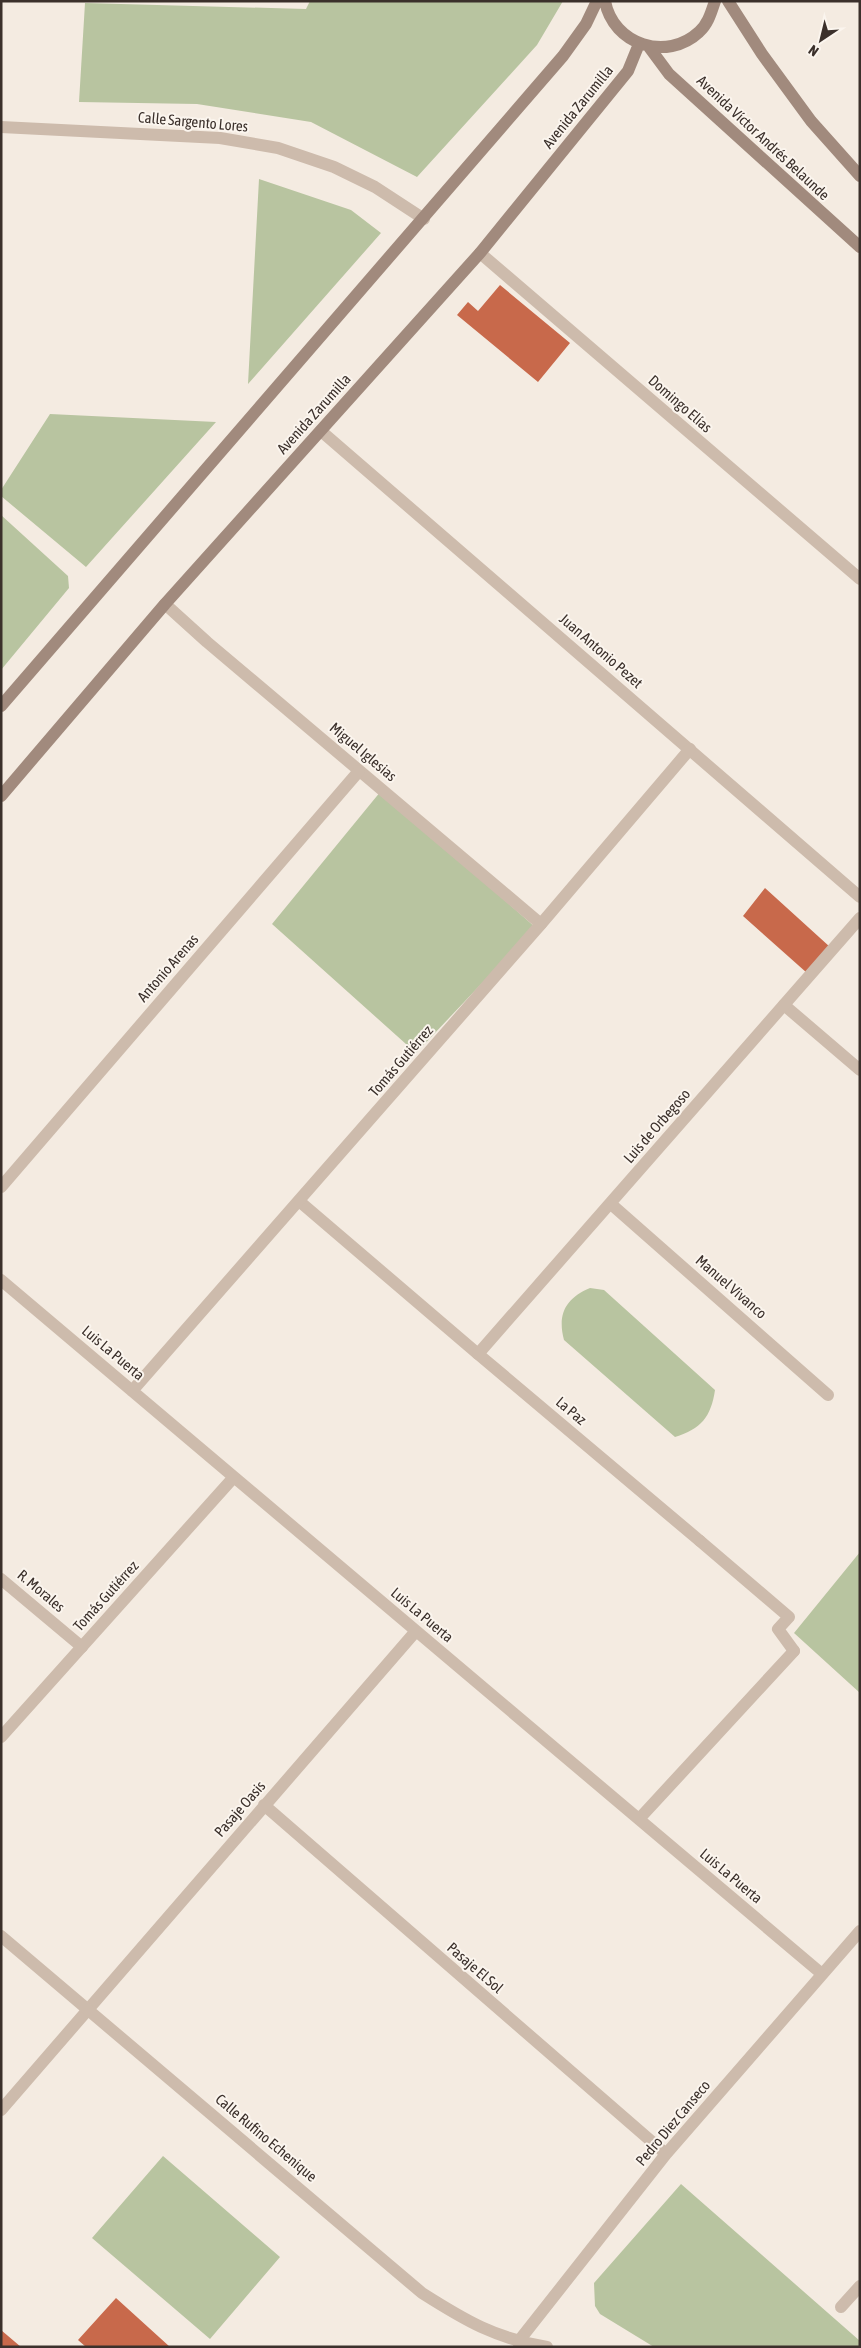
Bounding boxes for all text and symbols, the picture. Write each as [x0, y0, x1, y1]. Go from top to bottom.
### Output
north arrow [796, 15, 846, 65]
text: N [806, 42, 822, 60]
street label: Avenida Zarumilla [539, 62, 616, 152]
street label: Avenida Víctor Andrés Belaunde [694, 72, 833, 204]
street label: Calle Sargento Lores [137, 108, 249, 135]
street label: Avenida Zarumilla [273, 370, 354, 457]
street label: Domingo Elías [645, 372, 715, 436]
street label: Juan Antonio Pezet [556, 610, 646, 691]
street label: Miguel Iglesias [326, 719, 400, 784]
street label: Antonio Arenas [134, 930, 202, 1005]
street label: Tomás Gutiérrez [365, 1021, 437, 1100]
street label: Luis de Orbegoso [620, 1085, 693, 1166]
street label: Manuel Vivanco [693, 1251, 770, 1322]
street label: Luis La Puerta [79, 1322, 148, 1383]
street label: La Paz [553, 1393, 590, 1429]
street label: Tomás Gutiérrez [70, 1557, 142, 1634]
street label: R. Morales [14, 1566, 68, 1615]
street label: Luis La Puerta [388, 1584, 457, 1645]
street label: Pasaje Oasis [211, 1777, 268, 1840]
street label: Luis La Puerta [697, 1845, 766, 1906]
street label: Pasaje El Sol [444, 1939, 507, 1996]
street label: Pedro Diez Canseco [632, 2076, 713, 2169]
street label: Calle Rufino Echenique [212, 2090, 321, 2185]

